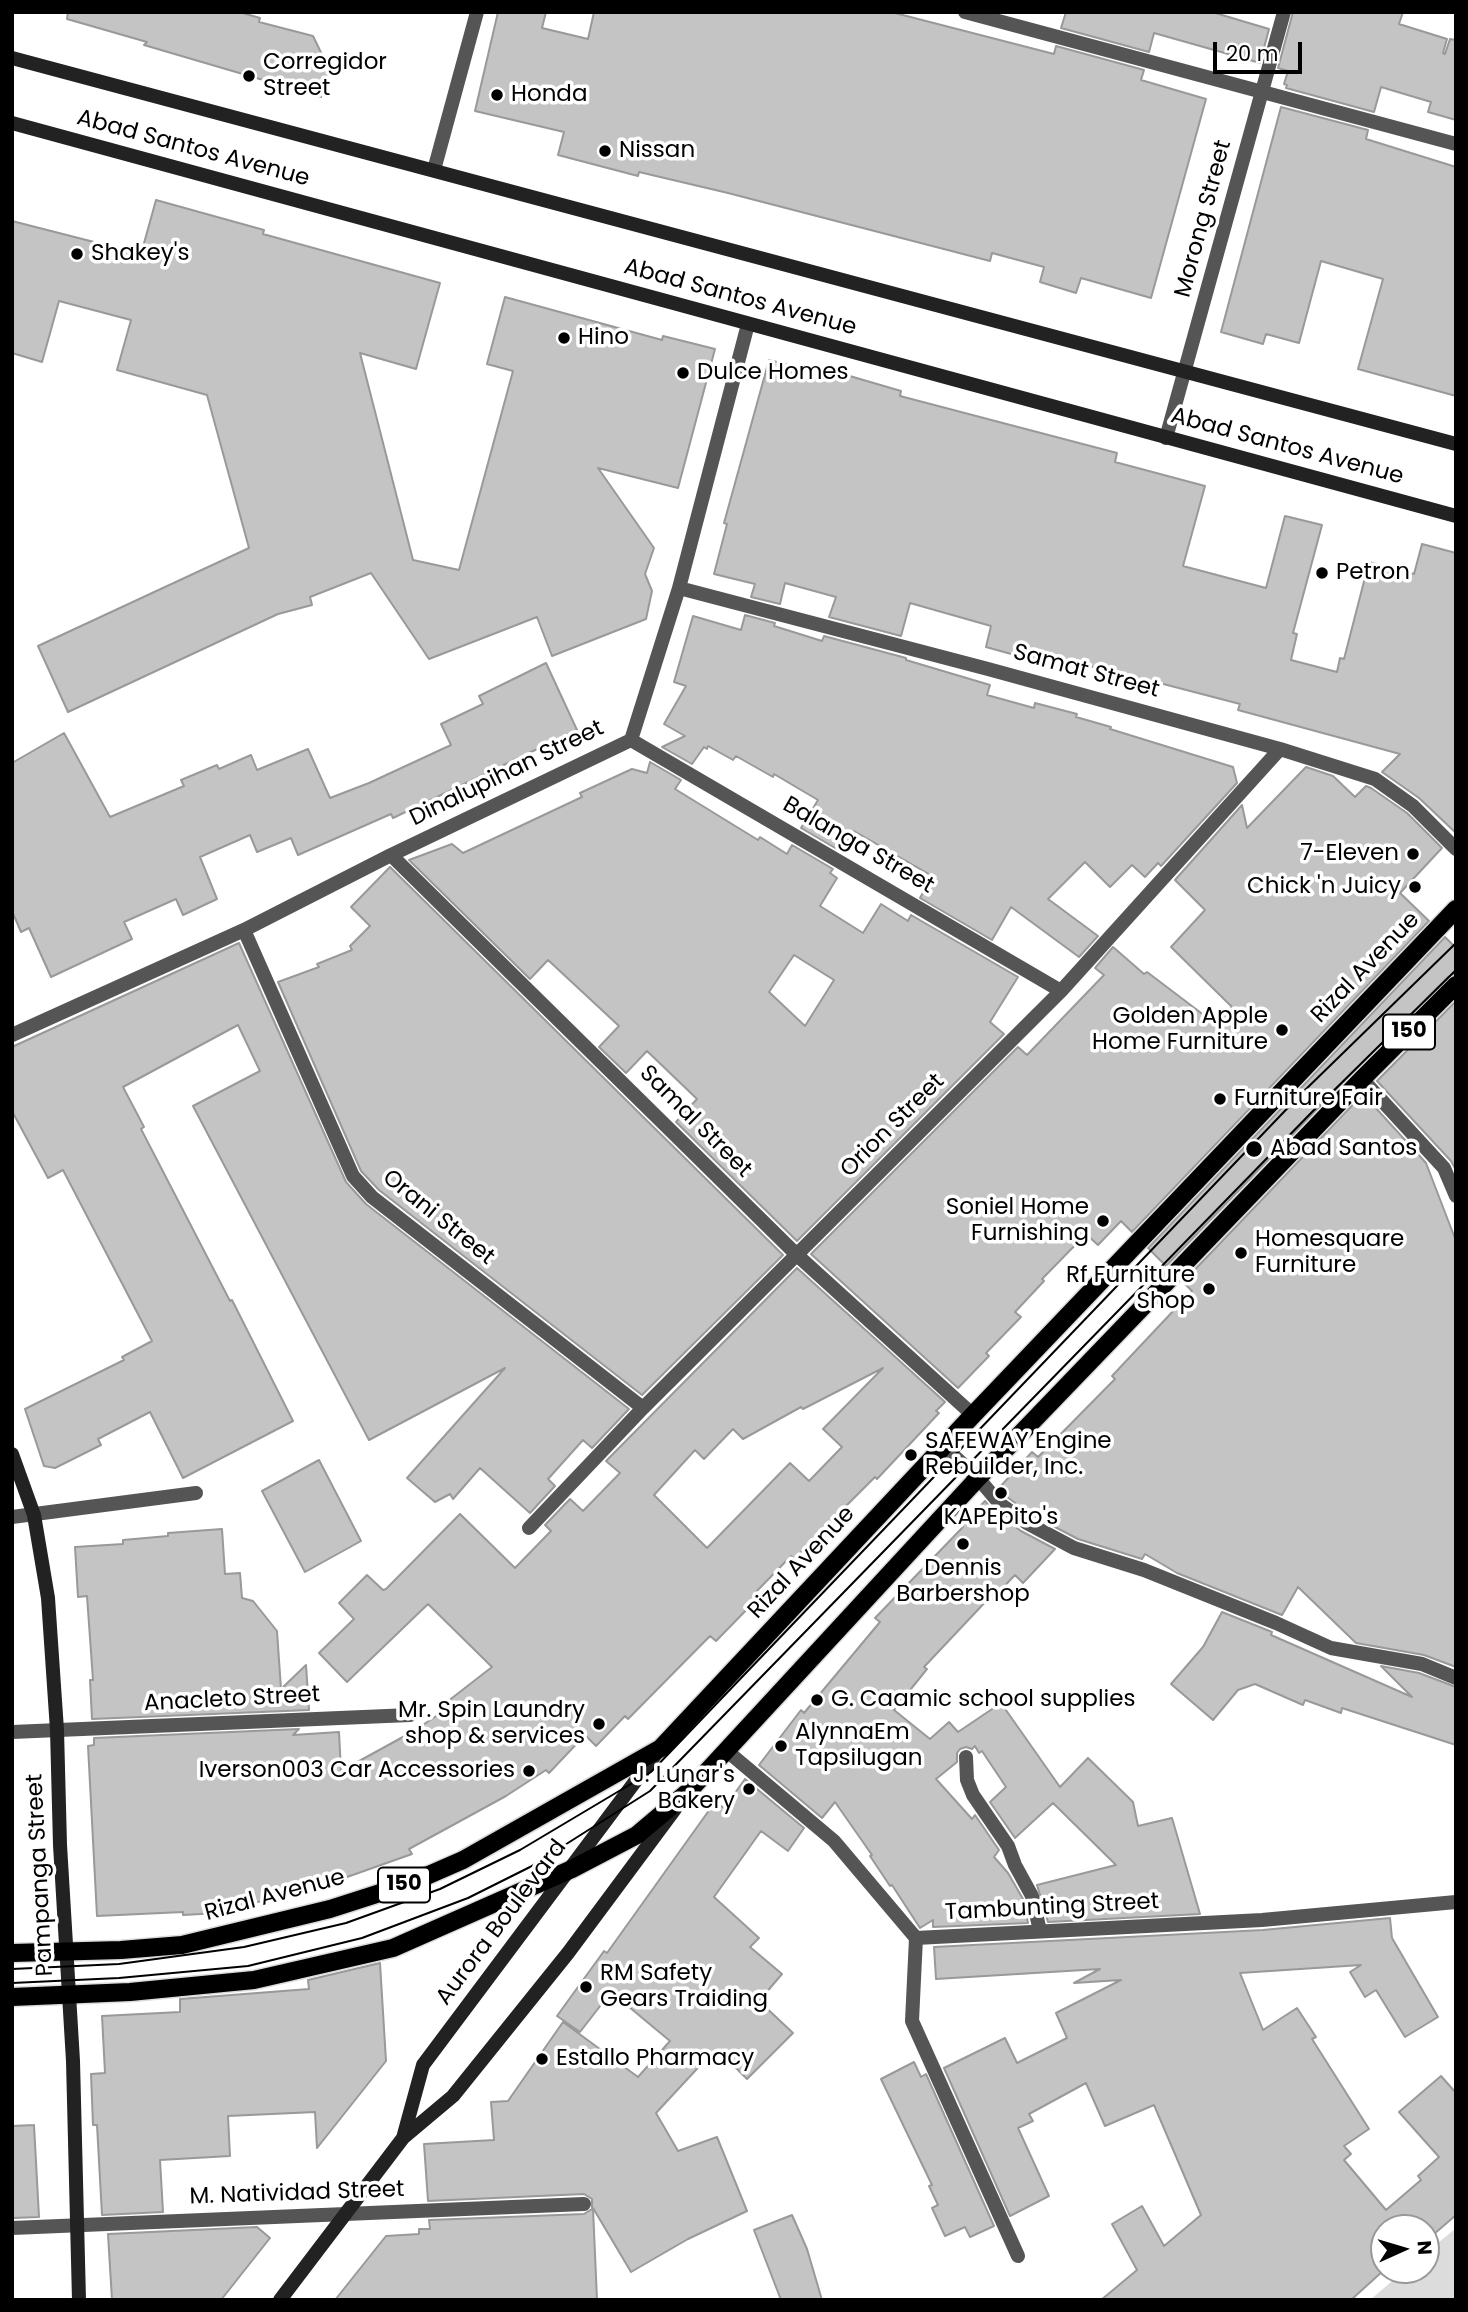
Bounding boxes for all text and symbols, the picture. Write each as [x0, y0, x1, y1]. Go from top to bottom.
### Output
scale bar [1216, 28, 1305, 72]
text: 20 m [1226, 39, 1279, 68]
place label: Corregidor Street [263, 49, 387, 103]
marker: Corregidor Street [241, 68, 257, 84]
place label: Honda [511, 81, 587, 109]
marker: Honda [489, 87, 505, 103]
street label: Abad Santos Avenue [74, 105, 312, 193]
place label: Nissan [619, 137, 695, 165]
street label: Morong Street [1170, 137, 1238, 301]
marker: Nissan [597, 143, 613, 159]
place label: Shakey's [91, 240, 189, 268]
marker: Shakey's [69, 246, 85, 262]
street label: Abad Santos Avenue [621, 254, 859, 342]
place label: Hino [578, 324, 629, 352]
marker: Hino [556, 330, 572, 346]
place label: Dulce Homes [697, 359, 849, 387]
marker: Dulce Homes [675, 365, 691, 381]
street label: Abad Santos Avenue [1168, 403, 1406, 491]
place label: Petron [1336, 559, 1410, 587]
marker: Petron [1314, 565, 1330, 581]
street label: Samat Street [1010, 639, 1162, 705]
street label: Dinalupihan Street [406, 715, 608, 833]
street label: Balanga Street [777, 792, 939, 900]
place label: 7-Eleven [1300, 840, 1399, 868]
marker: 7-Eleven [1405, 846, 1421, 862]
place label: Chick 'n Juicy [1247, 873, 1401, 901]
marker: Chick 'n Juicy [1407, 879, 1423, 895]
street label: Rizal Avenue [1306, 907, 1426, 1029]
place label: Golden Apple Home Furniture [1092, 1003, 1268, 1057]
road number: 150 [1383, 1014, 1435, 1050]
marker: Golden Apple Home Furniture [1274, 1022, 1290, 1038]
street label: Samal Street [633, 1060, 757, 1184]
street label: Orion Street [835, 1068, 951, 1184]
place label: Furniture Fair [1234, 1085, 1383, 1113]
marker: Furniture Fair [1212, 1091, 1228, 1107]
place label: Abad Santos [1270, 1135, 1417, 1163]
marker: Abad Santos [1244, 1139, 1264, 1159]
street label: Orani Street [376, 1164, 500, 1272]
place label: Soniel Home Furnishing [946, 1194, 1089, 1248]
marker: Soniel Home Furnishing [1095, 1213, 1111, 1229]
place label: Homesquare Furniture [1255, 1226, 1404, 1280]
marker: Homesquare Furniture [1233, 1245, 1249, 1261]
place label: Rf Furniture Shop [1066, 1262, 1195, 1316]
marker: Rf Furniture Shop [1201, 1281, 1217, 1297]
place label: SAFEWAY Engine Rebuilder, Inc. [925, 1428, 1112, 1482]
marker: SAFEWAY Engine Rebuilder, Inc. [903, 1447, 919, 1463]
marker: KAPEpito's [993, 1485, 1009, 1501]
street label: Rizal Avenue [743, 1501, 861, 1625]
place label: KAPEpito's [944, 1504, 1058, 1532]
marker: Dennis Barbershop [955, 1536, 971, 1552]
place label: Dennis Barbershop [896, 1555, 1030, 1609]
street label: Anacleto Street [143, 1682, 321, 1718]
place label: G. Caamic school supplies [831, 1686, 1135, 1714]
marker: G. Caamic school supplies [809, 1692, 825, 1708]
place label: Mr. Spin Laundry shop & services [398, 1697, 585, 1751]
marker: Mr. Spin Laundry shop & services [591, 1716, 607, 1732]
place label: AlynnaEm Tapsilugan [795, 1719, 922, 1773]
marker: AlynnaEm Tapsilugan [773, 1738, 789, 1754]
place label: Iverson003 Car Accessories [199, 1757, 515, 1785]
place label: J. Lunar's Bakery [633, 1762, 735, 1816]
marker: Iverson003 Car Accessories [521, 1763, 537, 1779]
street label: Pampanga Street [22, 1773, 60, 1977]
marker: J. Lunar's Bakery [741, 1781, 757, 1797]
street label: Aurora Boulevard [431, 1835, 573, 2011]
street label: Rizal Avenue [202, 1864, 348, 1928]
road number: 150 [378, 1868, 430, 1902]
street label: Tambunting Street [944, 1889, 1160, 1927]
place label: RM Safety Gears Traiding [600, 1960, 768, 2014]
marker: RM Safety Gears Traiding [578, 1979, 594, 1995]
place label: Estallo Pharmacy [556, 2045, 754, 2073]
marker: Estallo Pharmacy [534, 2051, 550, 2067]
street label: M. Natividad Street [189, 2176, 405, 2212]
north arrow [1370, 2214, 1440, 2284]
text: N [1410, 2240, 1438, 2256]

